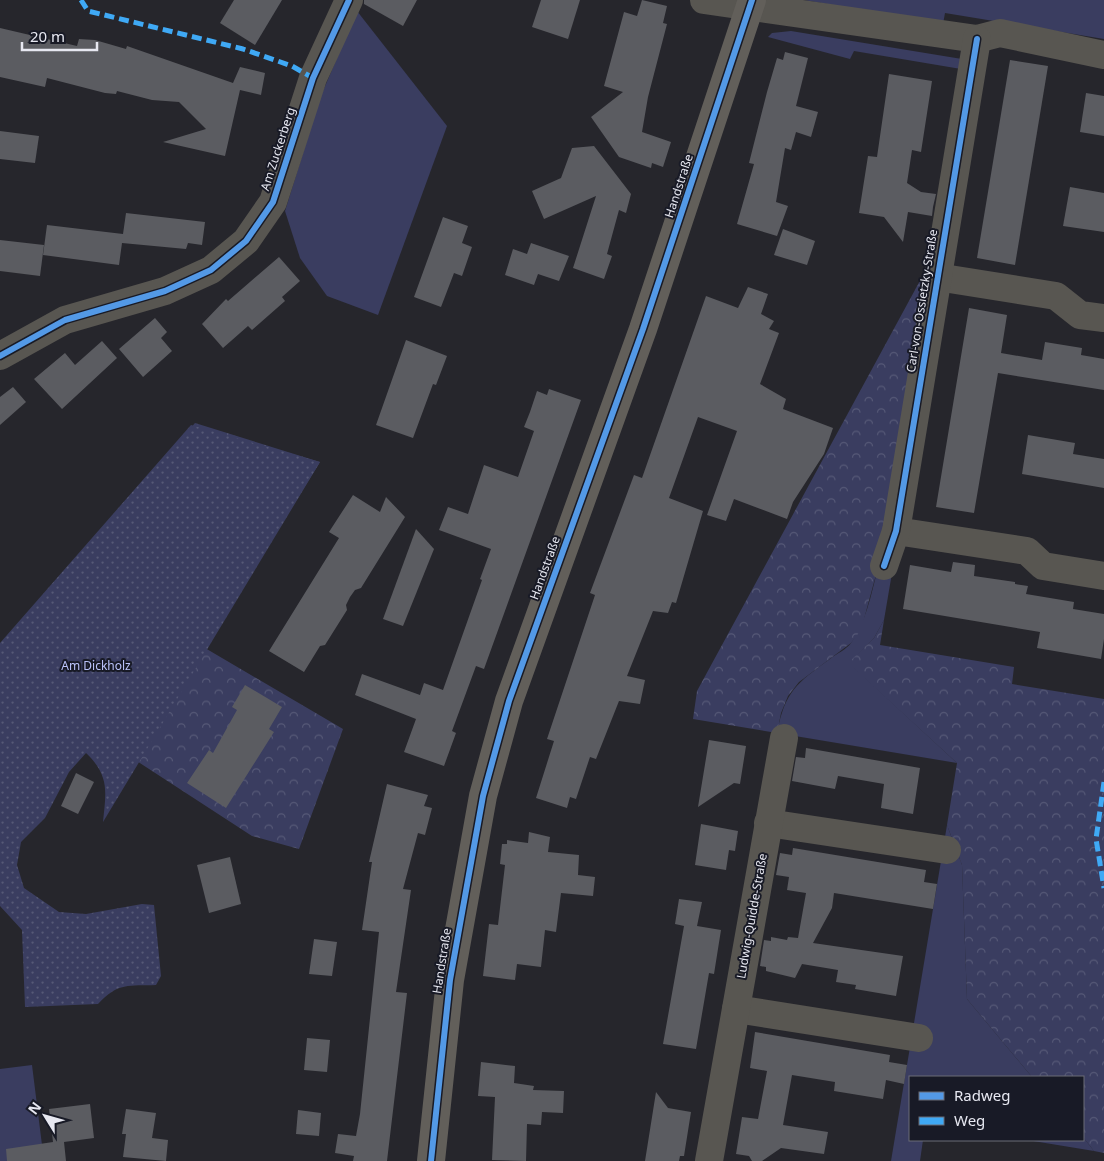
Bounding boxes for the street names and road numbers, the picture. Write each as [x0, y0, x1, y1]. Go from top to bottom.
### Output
street label: Am Zuckerberg [256, 105, 299, 193]
street label: Handstraße [660, 151, 697, 220]
street label: Carl-von-Ossietzky-Straße [902, 228, 941, 374]
street label: Handstraße [525, 534, 564, 602]
street label: Ludwig-Quidde-Straße [732, 852, 771, 980]
street label: Handstraße [428, 927, 455, 995]

